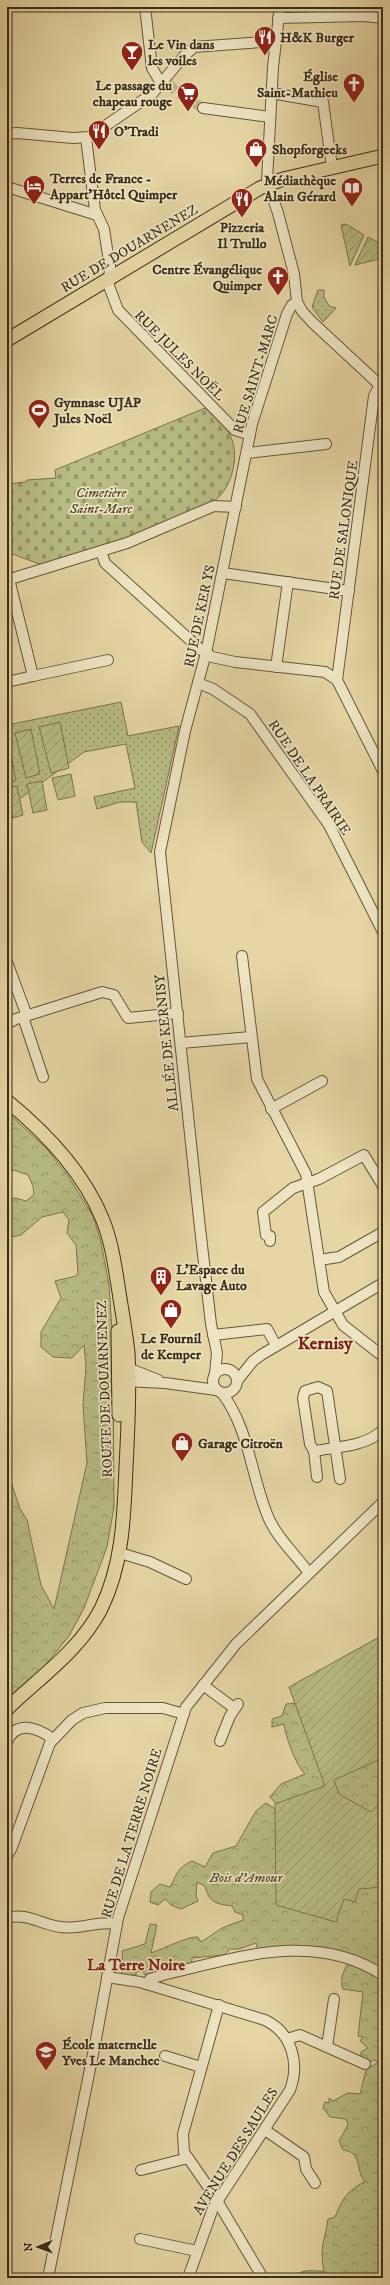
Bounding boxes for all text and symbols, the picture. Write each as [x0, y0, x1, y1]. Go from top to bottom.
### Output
restaurant icon: H&K Burger [252, 24, 278, 57]
place label: H&K Burger [280, 29, 355, 47]
place label: Le Vin dans les voiles [147, 36, 215, 70]
bar icon: Le Vin dans les voiles [119, 39, 145, 72]
place label: Église Saint-Mathieu [257, 68, 338, 102]
church icon: Église Saint-Mathieu [341, 71, 367, 104]
place label: Le passage du chapeau rouge [93, 77, 172, 111]
supermarket icon: Le passage du chapeau rouge [175, 80, 201, 113]
restaurant icon: O’Tradi [86, 118, 112, 151]
place label: O’Tradi [114, 123, 159, 141]
shop icon: Shopforgeeks [243, 136, 269, 169]
place label: Shopforgeeks [272, 141, 347, 159]
place label: Terres de France - Appart'Hôtel Quimper [49, 170, 178, 204]
place label: Médiathèque Alain Gérard [263, 172, 337, 206]
hotel icon: Terres de France - Appart'Hôtel Quimper [21, 173, 47, 206]
library icon: Médiathèque Alain Gérard [339, 175, 365, 208]
restaurant icon: Pizzeria Il Trullo [229, 186, 255, 219]
street label: RUE DE DOUARNENEZ [58, 201, 201, 297]
place label: Pizzeria Il Trullo [217, 219, 267, 253]
place label: Centre Évangélique Quimper [152, 261, 263, 295]
church icon: Centre Évangélique Quimper [265, 264, 291, 297]
street label: RUE JULES NOËL [130, 307, 228, 405]
street label: RUE SAINT-MARC [229, 313, 283, 436]
place label: Gymnase UJAP Jules Noël [52, 394, 142, 428]
sports icon: Gymnase UJAP Jules Noël [26, 397, 52, 430]
street label: RUE DE SALONIQUE [325, 459, 363, 601]
park label: Cimetière Saint-Marc [69, 484, 133, 518]
street label: RUE DE KER YS [180, 563, 220, 669]
street label: RUE DE LA PRAIRIE [264, 716, 355, 839]
street label: ALLÉE DE KERNISY [151, 973, 183, 1112]
place label: L'Espace du Lavage Auto [176, 1261, 247, 1295]
building icon: L'Espace du Lavage Auto [148, 1264, 174, 1297]
shop icon: Le Fournil de Kemper [158, 1297, 184, 1330]
street label: ROUTE DE DOUARNENEZ [93, 1300, 117, 1478]
place label: Le Fournil de Kemper [141, 1330, 202, 1364]
district label: Kernisy [297, 1333, 353, 1355]
shop icon: Garage Citroën [169, 1430, 195, 1463]
place label: Garage Citroën [198, 1435, 284, 1453]
street label: RUE DE LA TERRE NOIRE [98, 1746, 166, 1920]
park label: Bois d'Amour [208, 1869, 284, 1887]
district label: La Terre Noire [87, 1955, 185, 1975]
place label: École maternelle Yves Le Manchec [61, 2036, 160, 2070]
school or university icon: École maternelle Yves Le Manchec [33, 2039, 59, 2072]
street label: AVENUE DES SAULES [189, 2084, 282, 2219]
north arrow [18, 2227, 58, 2267]
text: N [22, 2243, 36, 2252]

